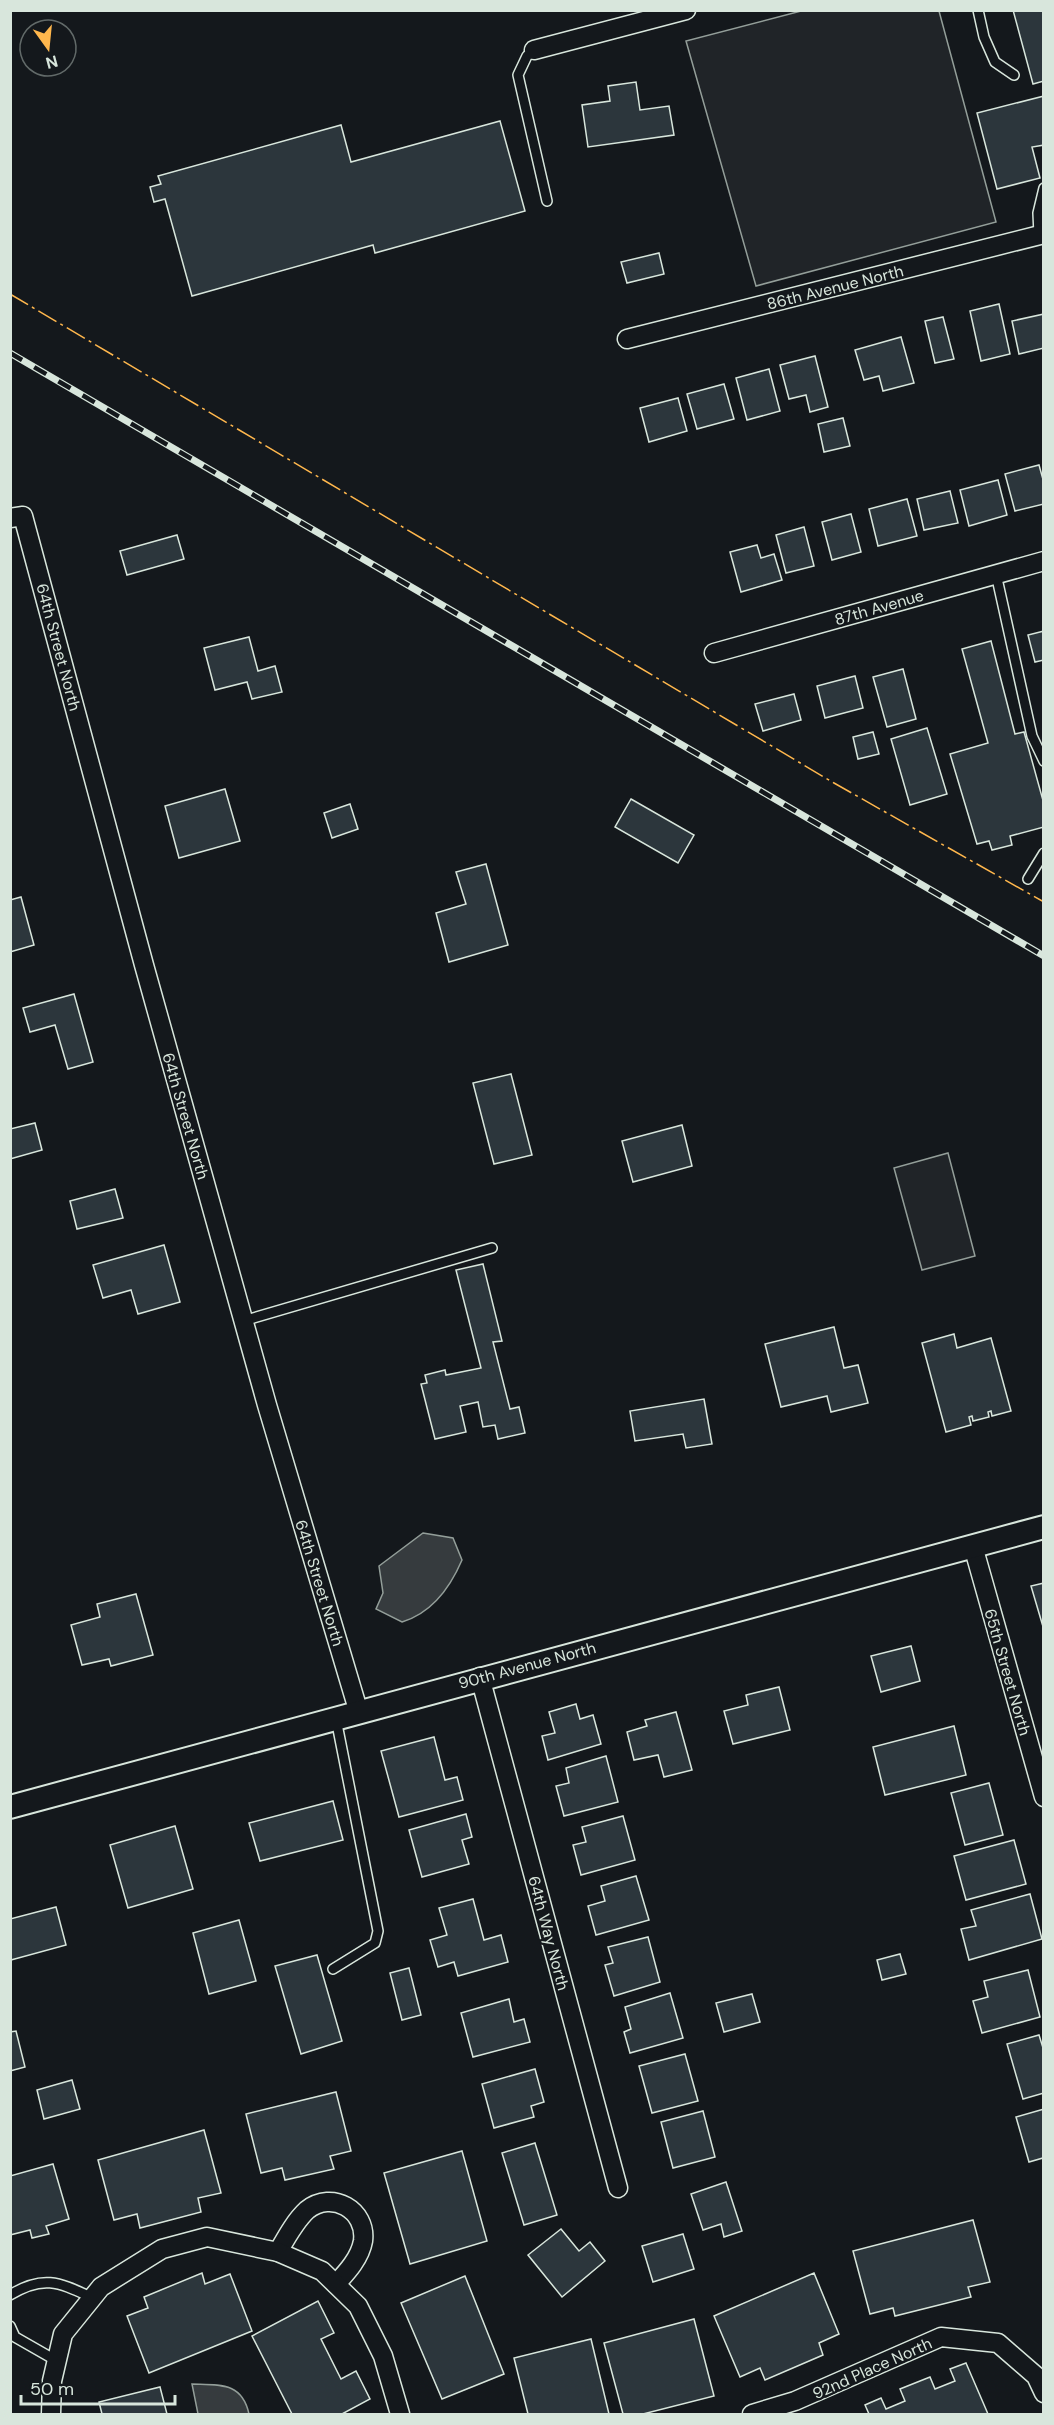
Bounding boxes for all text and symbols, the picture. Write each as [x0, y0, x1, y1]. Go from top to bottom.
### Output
north arrow [18, 18, 78, 78]
text: N [43, 50, 60, 74]
street label: 86th Avenue North [765, 260, 906, 315]
street label: 64th Street North [31, 581, 86, 713]
street label: 87th Avenue [832, 585, 926, 630]
street label: 64th Street North [157, 1050, 214, 1182]
street label: 64th Street North [290, 1517, 349, 1649]
street label: 65th Street North [979, 1606, 1036, 1738]
street label: 90th Avenue North [456, 1637, 598, 1694]
street label: 64th Way North [523, 1874, 574, 1993]
street label: 92nd Place North [809, 2333, 935, 2404]
scale bar [21, 2368, 176, 2406]
text: 50 m [30, 2377, 74, 2401]

